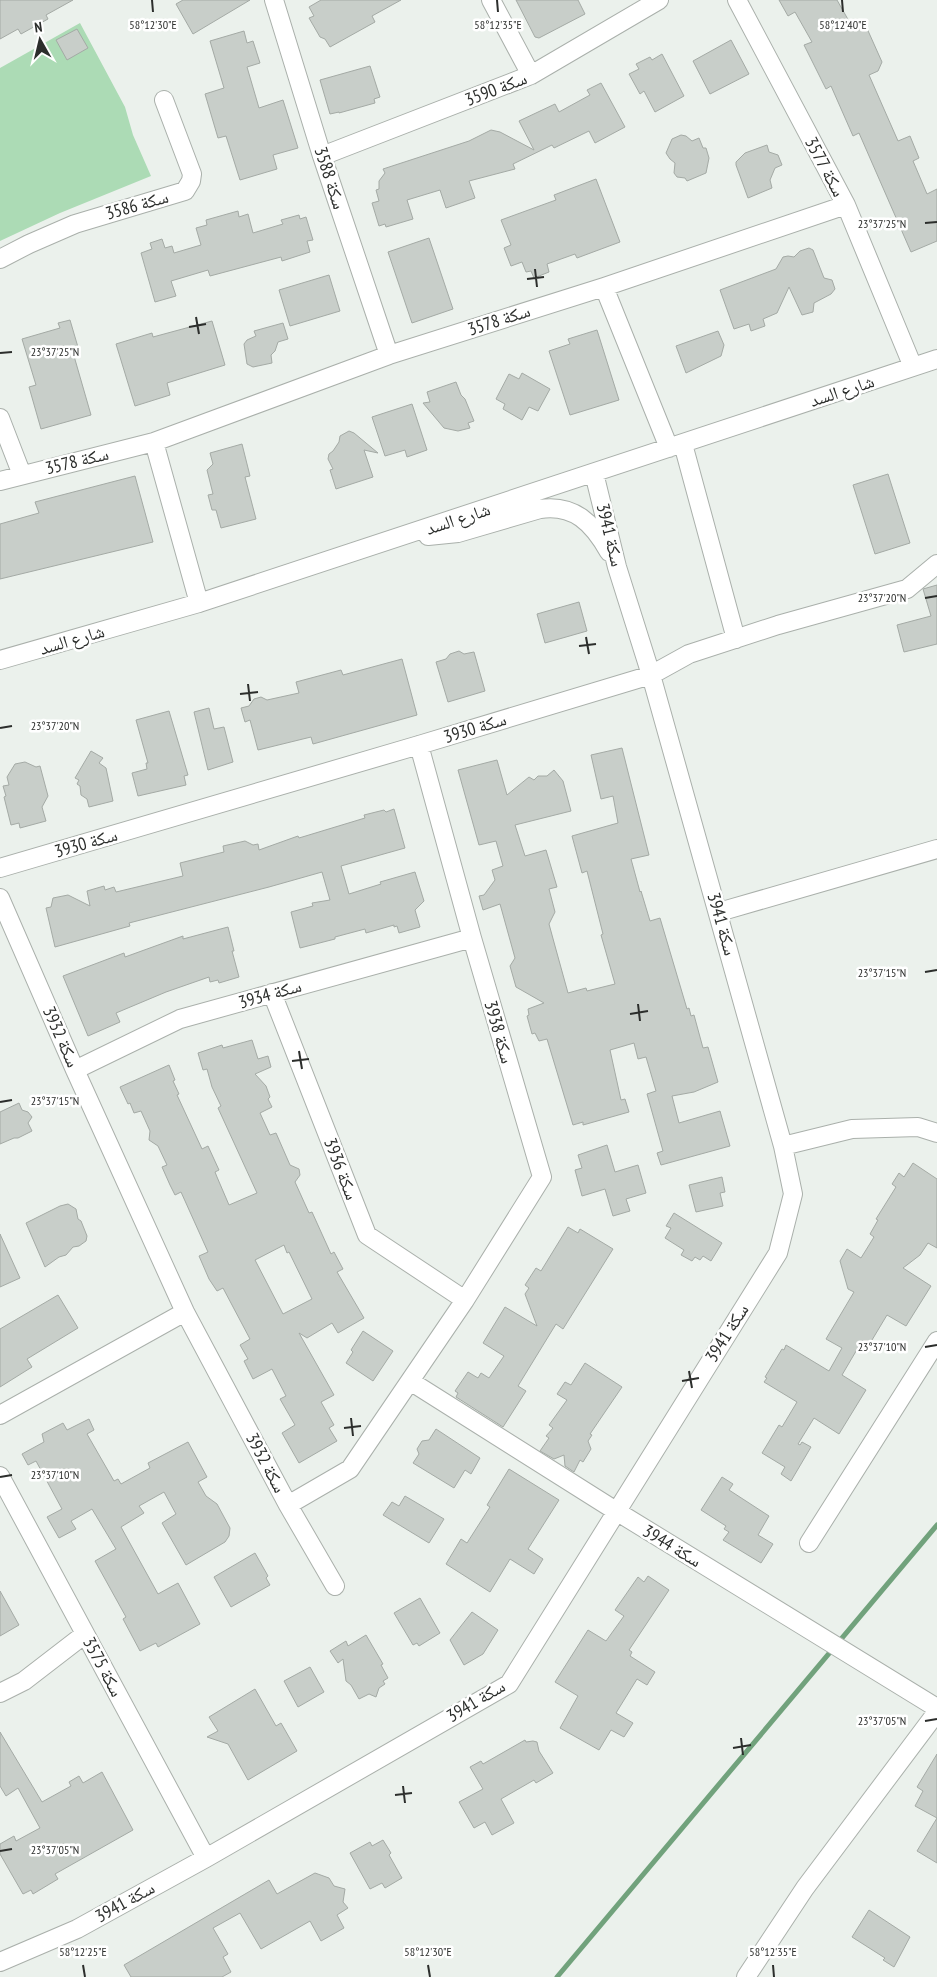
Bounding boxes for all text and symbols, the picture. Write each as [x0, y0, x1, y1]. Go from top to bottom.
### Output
north arrow [15, 15, 65, 65]
text: 58°12'30"E [129, 17, 177, 32]
text: 58°12'35"E [474, 17, 522, 32]
text: 58°12'40"E [819, 17, 867, 32]
text: N [33, 18, 43, 37]
street label: سكة 3590 [462, 66, 530, 111]
street label: سكة 3577 [800, 133, 851, 201]
street label: سكة 3588 [310, 144, 351, 212]
street label: سكة 3586 [103, 185, 171, 224]
text: 23°37'25"N [858, 216, 906, 231]
street label: سكة 3578 [465, 299, 533, 340]
text: 23°37'25"N [31, 344, 79, 359]
street label: شارع السد [807, 369, 877, 412]
street label: سكة 3578 [43, 442, 111, 479]
street label: شارع السد [423, 497, 493, 540]
street label: سكة 3941 [592, 501, 629, 569]
text: 23°37'20"N [858, 590, 906, 605]
street label: شارع السد [37, 619, 107, 660]
street label: سكة 3930 [441, 707, 509, 748]
text: 23°37'20"N [31, 718, 79, 733]
street label: سكة 3930 [52, 823, 120, 862]
street label: سكة 3941 [703, 890, 742, 958]
text: 23°37'15"N [858, 965, 906, 980]
street label: سكة 3934 [236, 974, 304, 1013]
street label: سكة 3938 [480, 998, 519, 1066]
street label: سكة 3932 [38, 1003, 85, 1071]
text: 23°37'15"N [31, 1093, 79, 1108]
street label: سكة 3936 [319, 1135, 364, 1203]
street label: سكة 3941 [700, 1299, 753, 1366]
text: 23°37'10"N [858, 1339, 906, 1354]
street label: سكة 3932 [241, 1429, 292, 1497]
text: 23°37'10"N [31, 1467, 79, 1482]
street label: سكة 3944 [639, 1519, 706, 1572]
street label: سكة 3575 [78, 1633, 129, 1701]
street label: سكة 3941 [442, 1674, 509, 1727]
text: 23°37'05"N [858, 1713, 906, 1728]
text: 23°37'05"N [31, 1842, 79, 1857]
street label: سكة 3941 [91, 1876, 159, 1927]
text: 58°12'25"E [59, 1944, 107, 1959]
text: 58°12'30"E [404, 1944, 452, 1959]
text: 58°12'35"E [749, 1944, 797, 1959]

